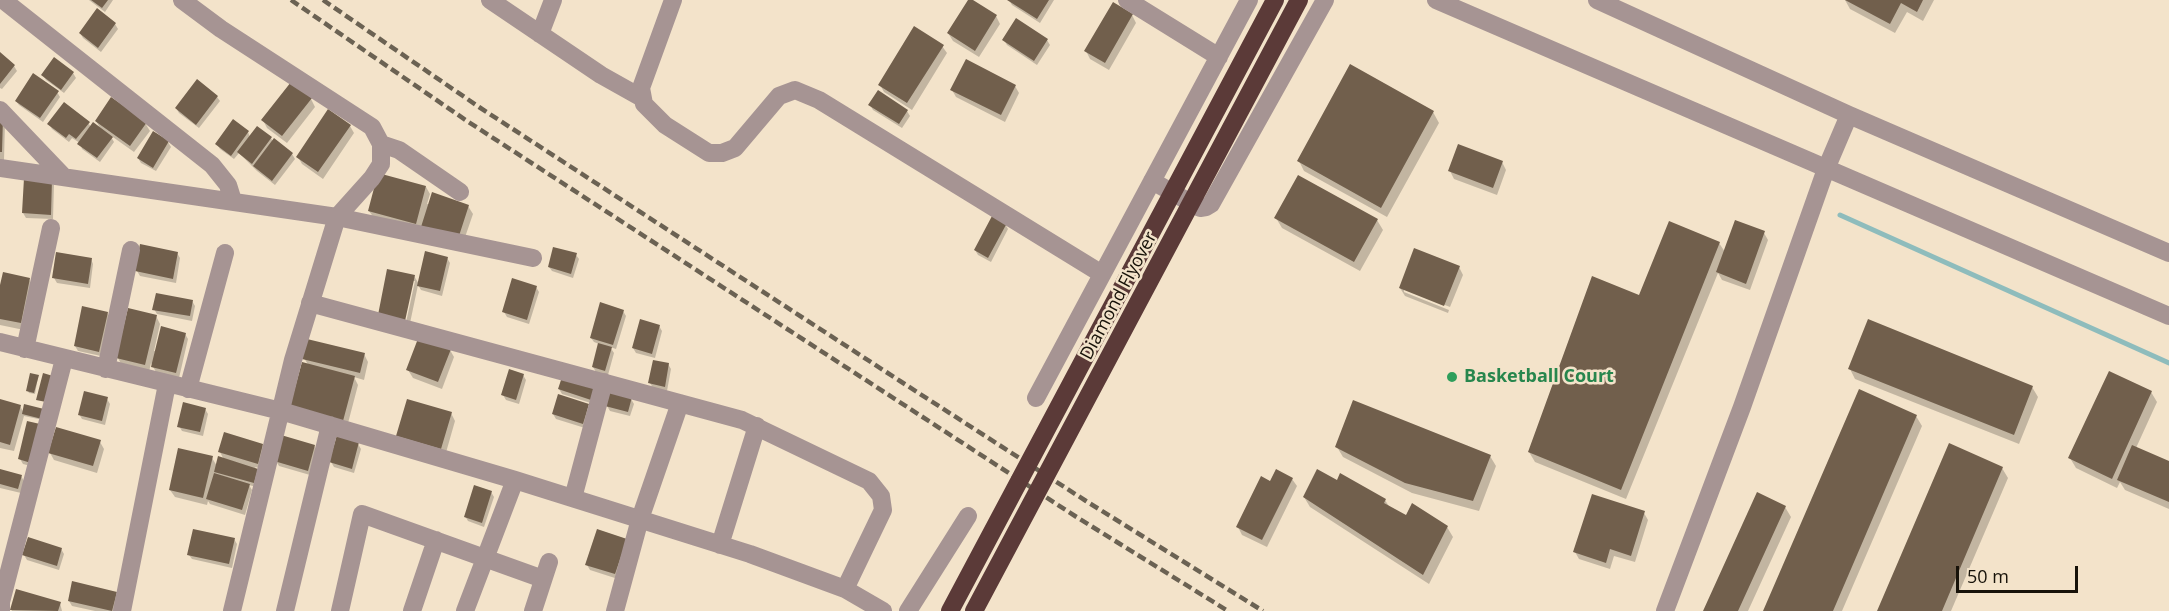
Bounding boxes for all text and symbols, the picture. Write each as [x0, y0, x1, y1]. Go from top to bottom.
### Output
street label: Diamond Flyover [1076, 228, 1162, 364]
place label: Basketball Court [1464, 366, 1614, 388]
marker: Basketball Court [1445, 370, 1459, 384]
scale bar [1959, 554, 2080, 592]
text: 50 m [1967, 564, 2009, 588]

